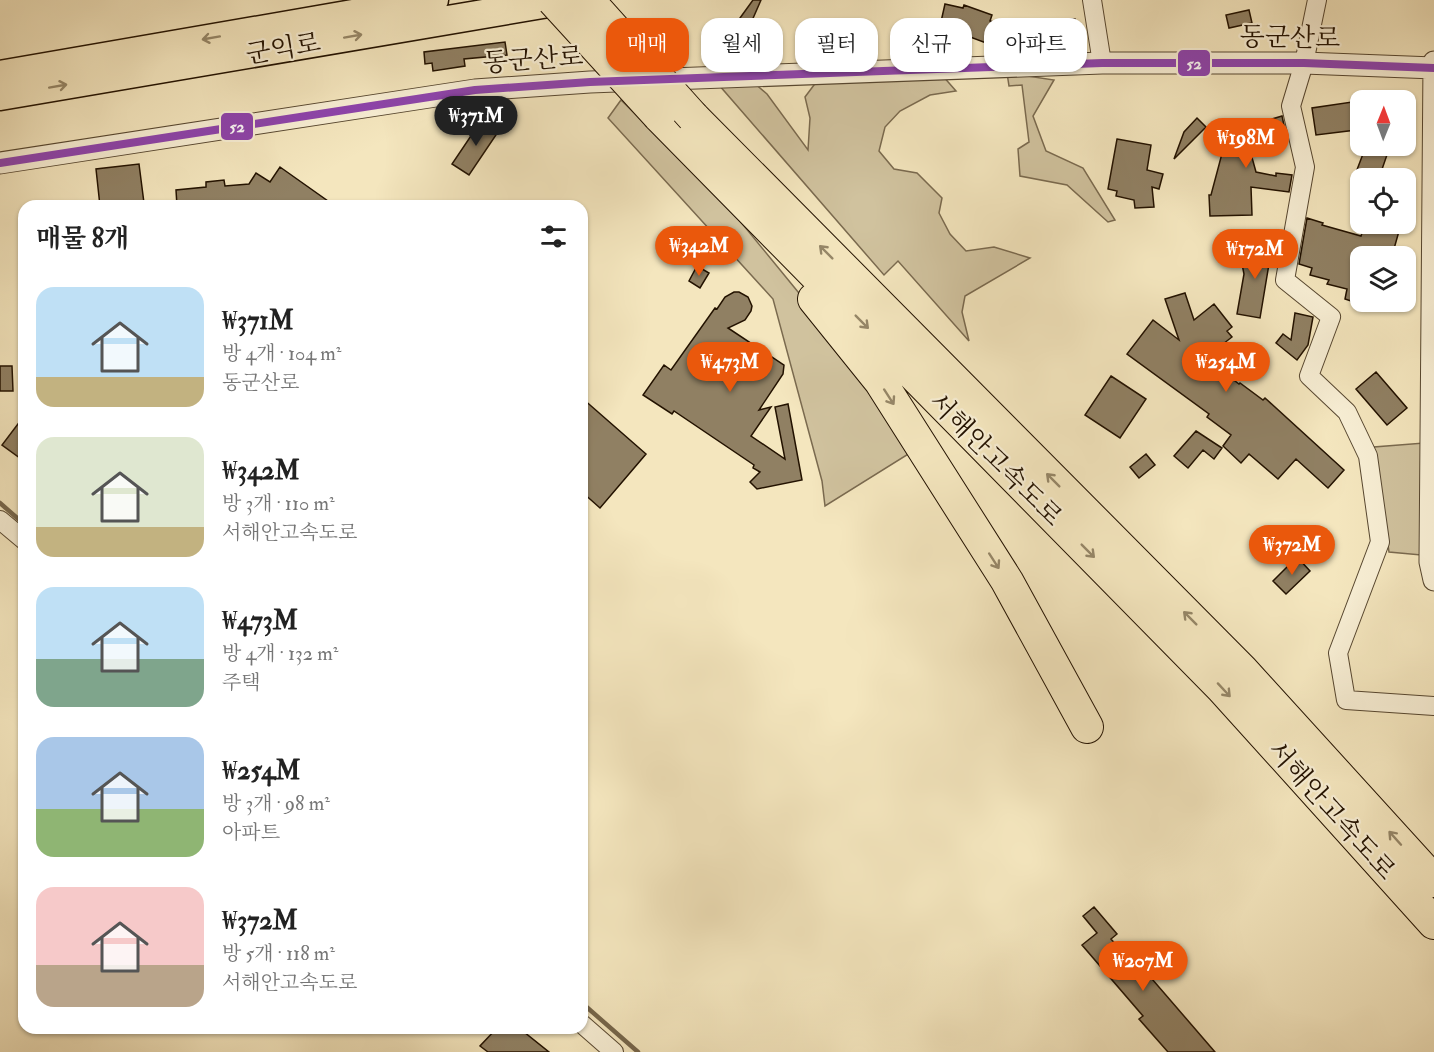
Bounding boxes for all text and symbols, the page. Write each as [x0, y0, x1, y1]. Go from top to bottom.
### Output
chip: 매매 [606, 18, 689, 72]
chip: 월세 [701, 18, 783, 72]
chip: 필터 [795, 18, 878, 72]
chip: 신규 [890, 18, 972, 72]
chip: 아파트 [984, 18, 1087, 72]
street label: 동군산로 [1239, 21, 1340, 55]
street label: 군익로 [243, 27, 323, 71]
one-way arrow [343, 31, 363, 42]
one-way arrow [202, 33, 221, 44]
street label: 동군산로 [482, 41, 584, 79]
line badge: 52 [1177, 49, 1211, 77]
text: 52 [1186, 54, 1202, 74]
one-way arrow [47, 81, 67, 92]
north arrow [1350, 90, 1416, 156]
map controls [1350, 90, 1416, 312]
pin: ₩371M [434, 96, 518, 147]
text: ₩371M [448, 103, 504, 128]
line badge: 52 [220, 112, 254, 141]
text: 52 [229, 117, 245, 137]
pin: ₩198M [1204, 118, 1288, 169]
text: ₩198M [1217, 125, 1275, 150]
button: locate [1350, 168, 1416, 234]
icon: filters [537, 220, 570, 253]
text: 매물 8개 [36, 223, 129, 255]
pin: ₩342M [657, 226, 741, 277]
pin: ₩172M [1213, 229, 1297, 280]
text: ₩342M [669, 233, 729, 258]
text: ₩172M [1226, 236, 1284, 261]
one-way arrow [819, 245, 834, 259]
button: layers [1350, 246, 1416, 312]
text: ₩371M [222, 305, 294, 337]
icon: home [84, 311, 156, 383]
one-way arrow [855, 315, 870, 330]
text: 방 4개 · 104 m² [222, 341, 341, 366]
pin: ₩473M [688, 342, 772, 393]
pin: ₩254M [1184, 342, 1268, 393]
text: ₩473M [701, 349, 759, 374]
text: ₩254M [1196, 349, 1256, 374]
text: 동군산로 [222, 370, 299, 395]
street label: 서해안고속도로 [922, 386, 1069, 533]
one-way arrow [884, 388, 896, 405]
text: ₩342M [222, 455, 300, 487]
icon: home [84, 461, 156, 533]
one-way arrow [1045, 472, 1060, 487]
text: 방 3개 · 110 m² [222, 491, 335, 516]
text: 서해안고속도로 [222, 520, 357, 545]
pin: ₩372M [1250, 525, 1334, 576]
text: ₩372M [1263, 532, 1321, 557]
one-way arrow [1080, 544, 1095, 559]
one-way arrow [989, 552, 1001, 569]
text: ₩473M [222, 605, 298, 637]
icon: home [84, 611, 156, 683]
one-way arrow [1183, 611, 1197, 626]
text: 방 4개 · 132 m² [222, 641, 338, 666]
text: 주택 [222, 670, 261, 695]
one-way arrow [1217, 682, 1231, 697]
street label: 서해안고속도로 [1261, 735, 1402, 887]
text: ₩254M [222, 755, 300, 787]
icon: home [84, 761, 156, 833]
text: 방 3개 · 98 m² [222, 791, 330, 816]
text: 아파트 [222, 820, 280, 845]
one-way arrow [1387, 830, 1402, 845]
text: ₩372M [222, 905, 298, 937]
icon: home [84, 911, 156, 983]
text: 방 5개 · 118 m² [222, 941, 335, 966]
pin: ₩207M [1101, 941, 1185, 992]
text: ₩207M [1113, 948, 1173, 973]
text: 서해안고속도로 [222, 970, 357, 995]

